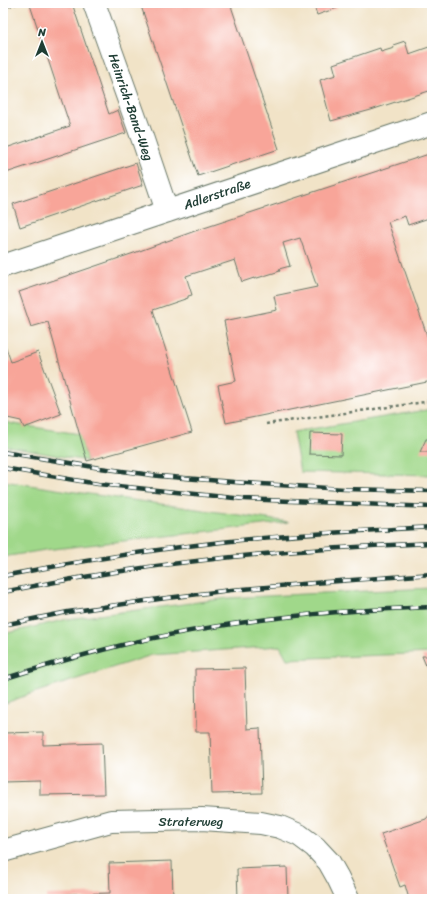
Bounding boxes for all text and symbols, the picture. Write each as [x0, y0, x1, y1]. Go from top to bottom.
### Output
north arrow [22, 22, 62, 62]
text: N [37, 23, 46, 42]
street label: Heinrich-Band-Weg [102, 50, 160, 164]
street label: Adlerstraße [179, 172, 254, 217]
street label: Straterweg [159, 810, 224, 833]

